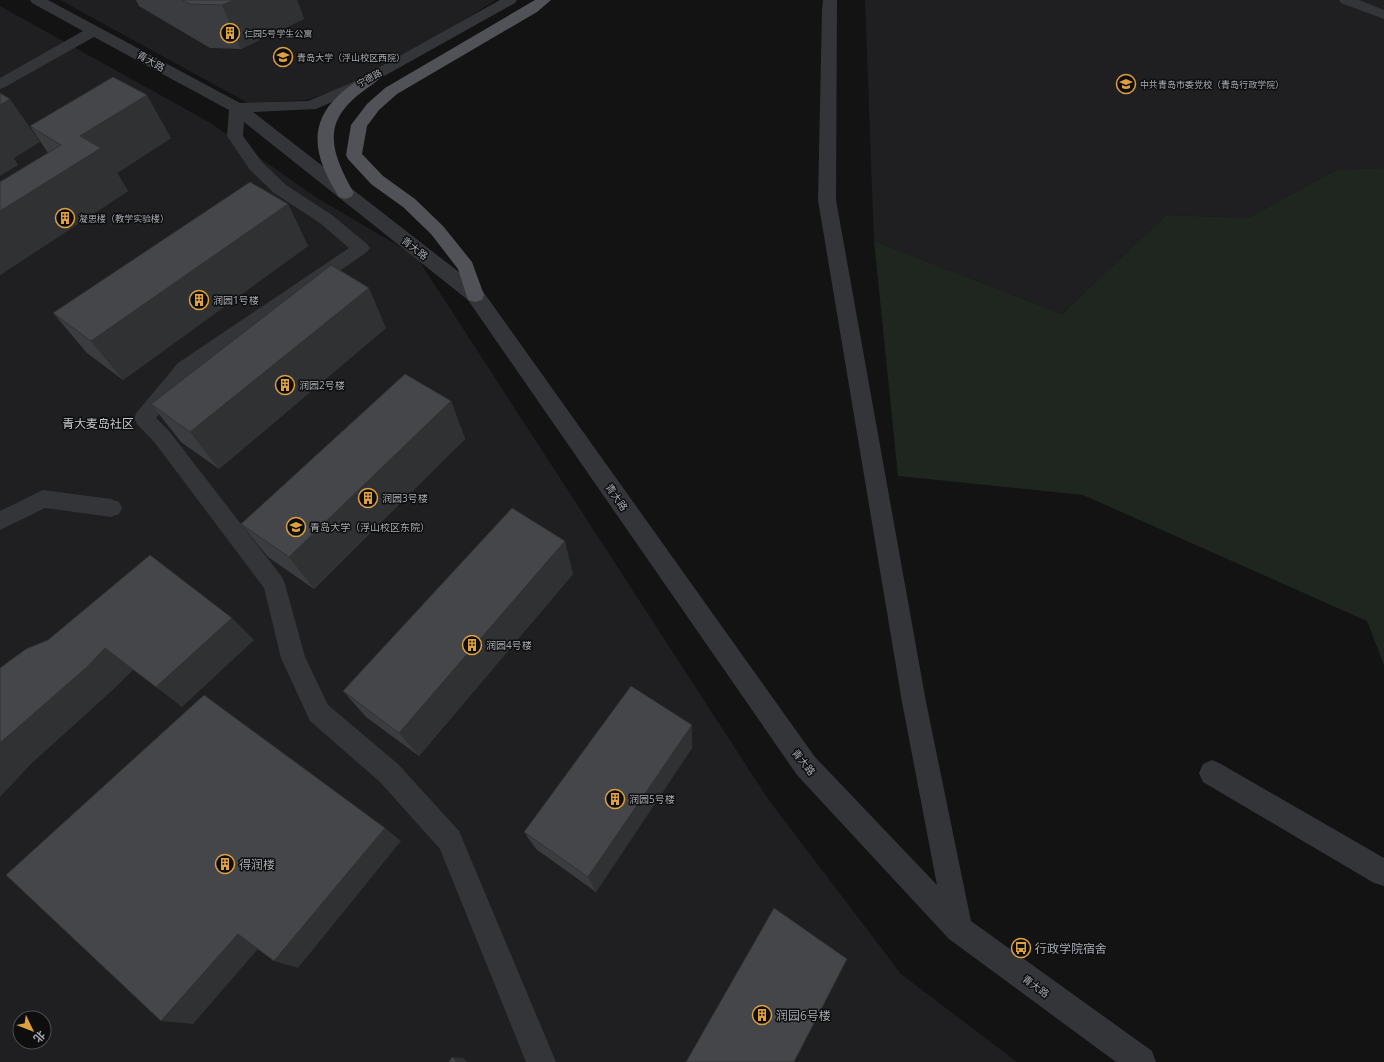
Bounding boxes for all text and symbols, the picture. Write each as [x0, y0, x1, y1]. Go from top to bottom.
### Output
building icon: 仁园5号学生公寓 [219, 22, 241, 44]
place label: 仁园5号学生公寓 [244, 27, 312, 40]
school or university icon: 青岛大学（浮山校区西院） [272, 46, 294, 68]
street label: 青大路 [134, 48, 168, 74]
place label: 青岛大学（浮山校区西院） [297, 51, 405, 64]
street label: 宁德路 [354, 66, 384, 90]
school or university icon: 中共青岛市委党校（青岛行政学院） [1115, 73, 1137, 95]
place label: 中共青岛市委党校（青岛行政学院） [1140, 78, 1284, 91]
building icon: 凝思楼（教学实验楼） [54, 207, 76, 229]
place label: 凝思楼（教学实验楼） [79, 212, 169, 225]
street label: 青大路 [399, 233, 431, 263]
building icon: 润园1号楼 [188, 289, 210, 311]
place label: 润园1号楼 [213, 293, 259, 307]
building icon: 润园2号楼 [274, 374, 296, 396]
place label: 润园2号楼 [299, 378, 345, 392]
district label: 青大麦岛社区 [62, 415, 134, 432]
street label: 青大路 [603, 481, 631, 513]
building icon: 润园3号楼 [357, 487, 379, 509]
place label: 润园3号楼 [382, 491, 428, 505]
school or university icon: 青岛大学（浮山校区东院） [285, 516, 307, 538]
place label: 青岛大学（浮山校区东院） [310, 520, 430, 534]
building icon: 润园4号楼 [461, 634, 483, 656]
place label: 润园4号楼 [486, 638, 532, 652]
street label: 青大路 [789, 746, 819, 778]
building icon: 润园5号楼 [604, 788, 626, 810]
place label: 润园5号楼 [629, 792, 675, 806]
building icon: 得润楼 [214, 853, 236, 875]
place label: 得润楼 [239, 856, 275, 873]
bus stop icon: 行政学院宿舍 [1010, 937, 1032, 959]
place label: 行政学院宿舍 [1035, 940, 1107, 957]
street label: 青大路 [1020, 972, 1052, 1000]
building icon: 润园6号楼 [751, 1004, 773, 1026]
place label: 润园6号楼 [776, 1007, 831, 1024]
north arrow [12, 1010, 52, 1050]
text: 北 [30, 1028, 49, 1046]

